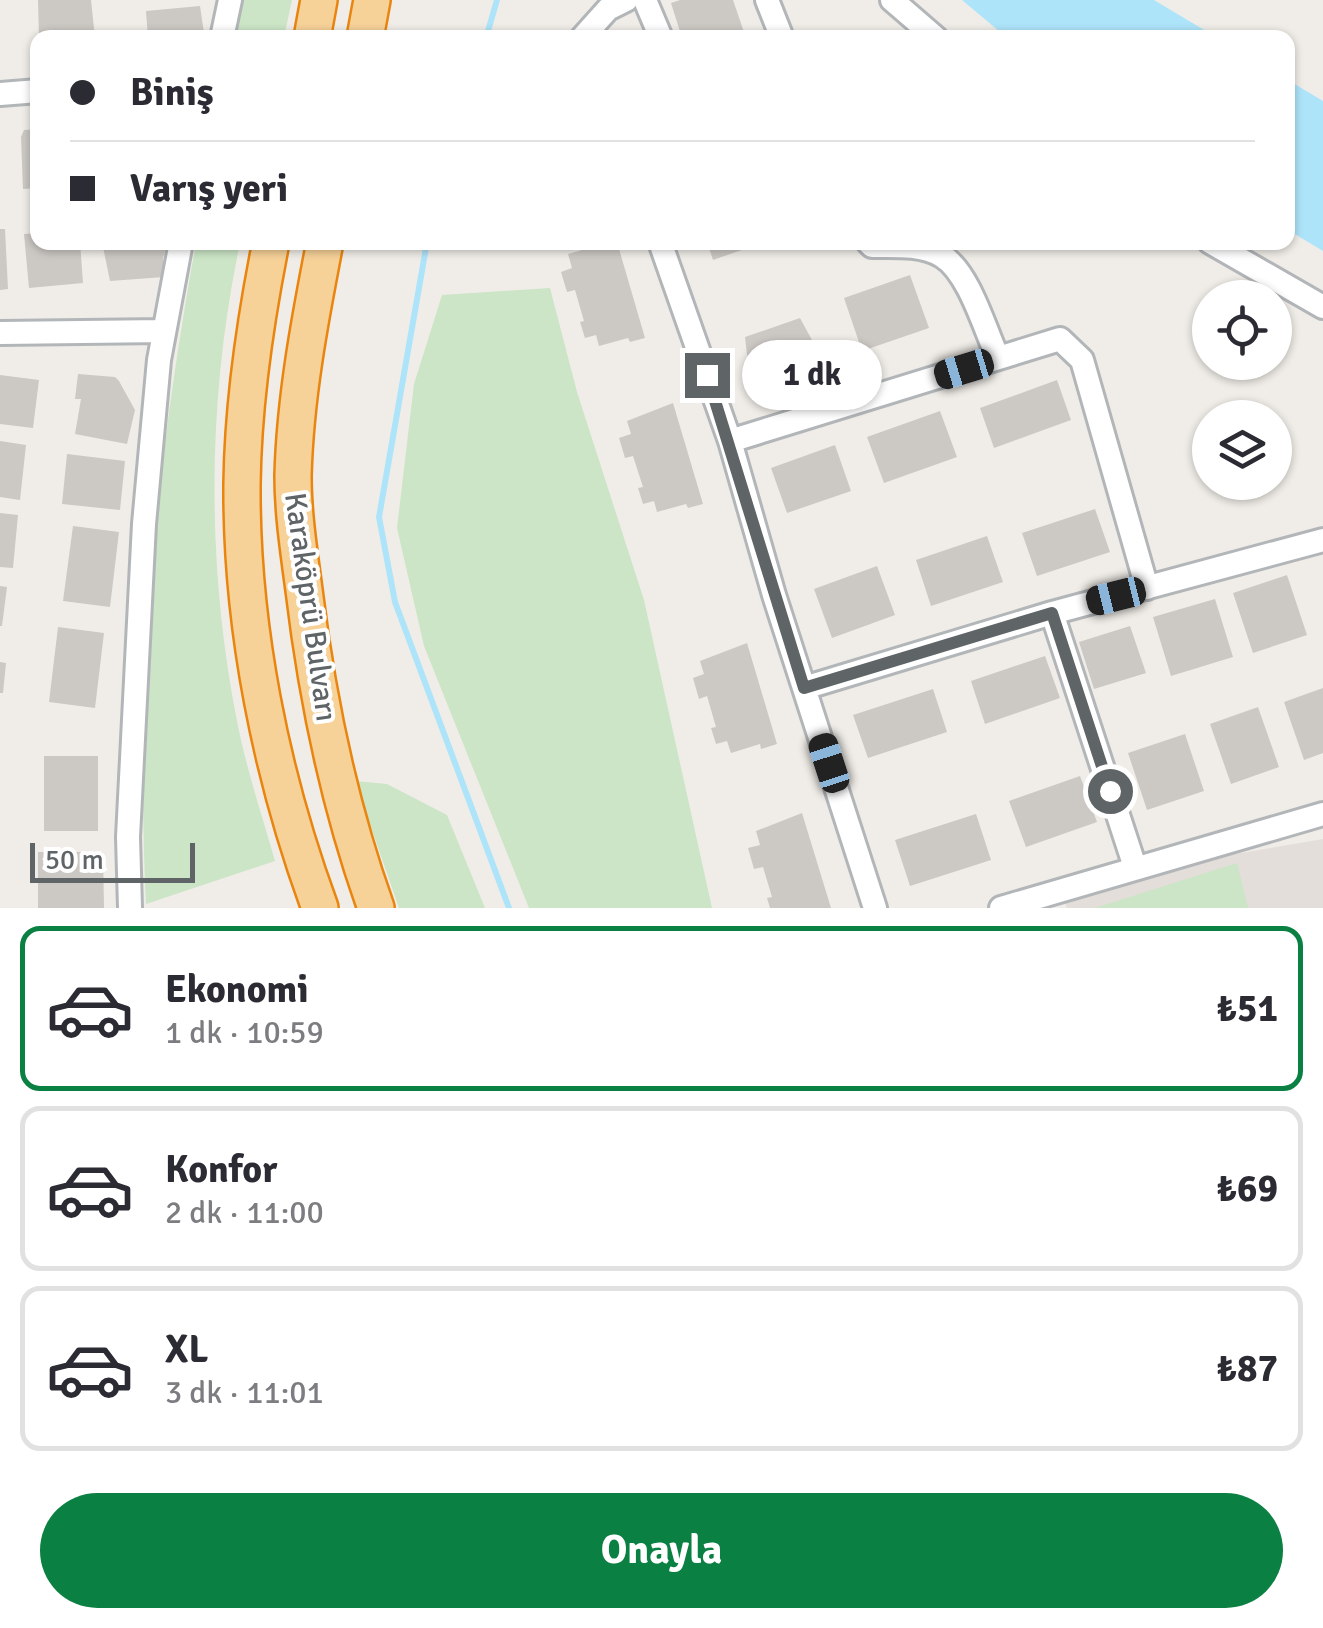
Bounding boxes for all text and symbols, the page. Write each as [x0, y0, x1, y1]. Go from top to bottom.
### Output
text: Biniş [130, 69, 214, 116]
text: Varış yeri [130, 165, 288, 212]
map controls [1192, 280, 1292, 500]
button: locate [1192, 280, 1292, 380]
callout: 1 dk [742, 340, 882, 410]
car [931, 346, 997, 392]
route end [685, 353, 730, 398]
text: 1 dk [783, 355, 841, 394]
button: layers [1192, 400, 1292, 500]
street label: Karaköprü Bulvarı [276, 490, 345, 724]
car [1083, 574, 1149, 618]
car [805, 730, 853, 796]
route start [1088, 769, 1133, 814]
scale bar [30, 838, 195, 883]
text: 50 m [45, 843, 104, 877]
icon: car [45, 964, 135, 1054]
text: Ekonomi [165, 966, 309, 1013]
text: ₺51 [1216, 985, 1278, 1032]
text: 1 dk · 10:59 [165, 1013, 324, 1052]
icon: car [45, 1144, 135, 1234]
text: Konfor [165, 1146, 277, 1193]
text: ₺69 [1216, 1165, 1278, 1212]
text: 2 dk · 11:00 [165, 1193, 324, 1232]
icon: car [45, 1324, 135, 1414]
text: XL [165, 1326, 208, 1373]
text: ₺87 [1216, 1345, 1278, 1392]
text: 3 dk · 11:01 [165, 1373, 324, 1412]
button: Onayla [40, 1493, 1283, 1608]

